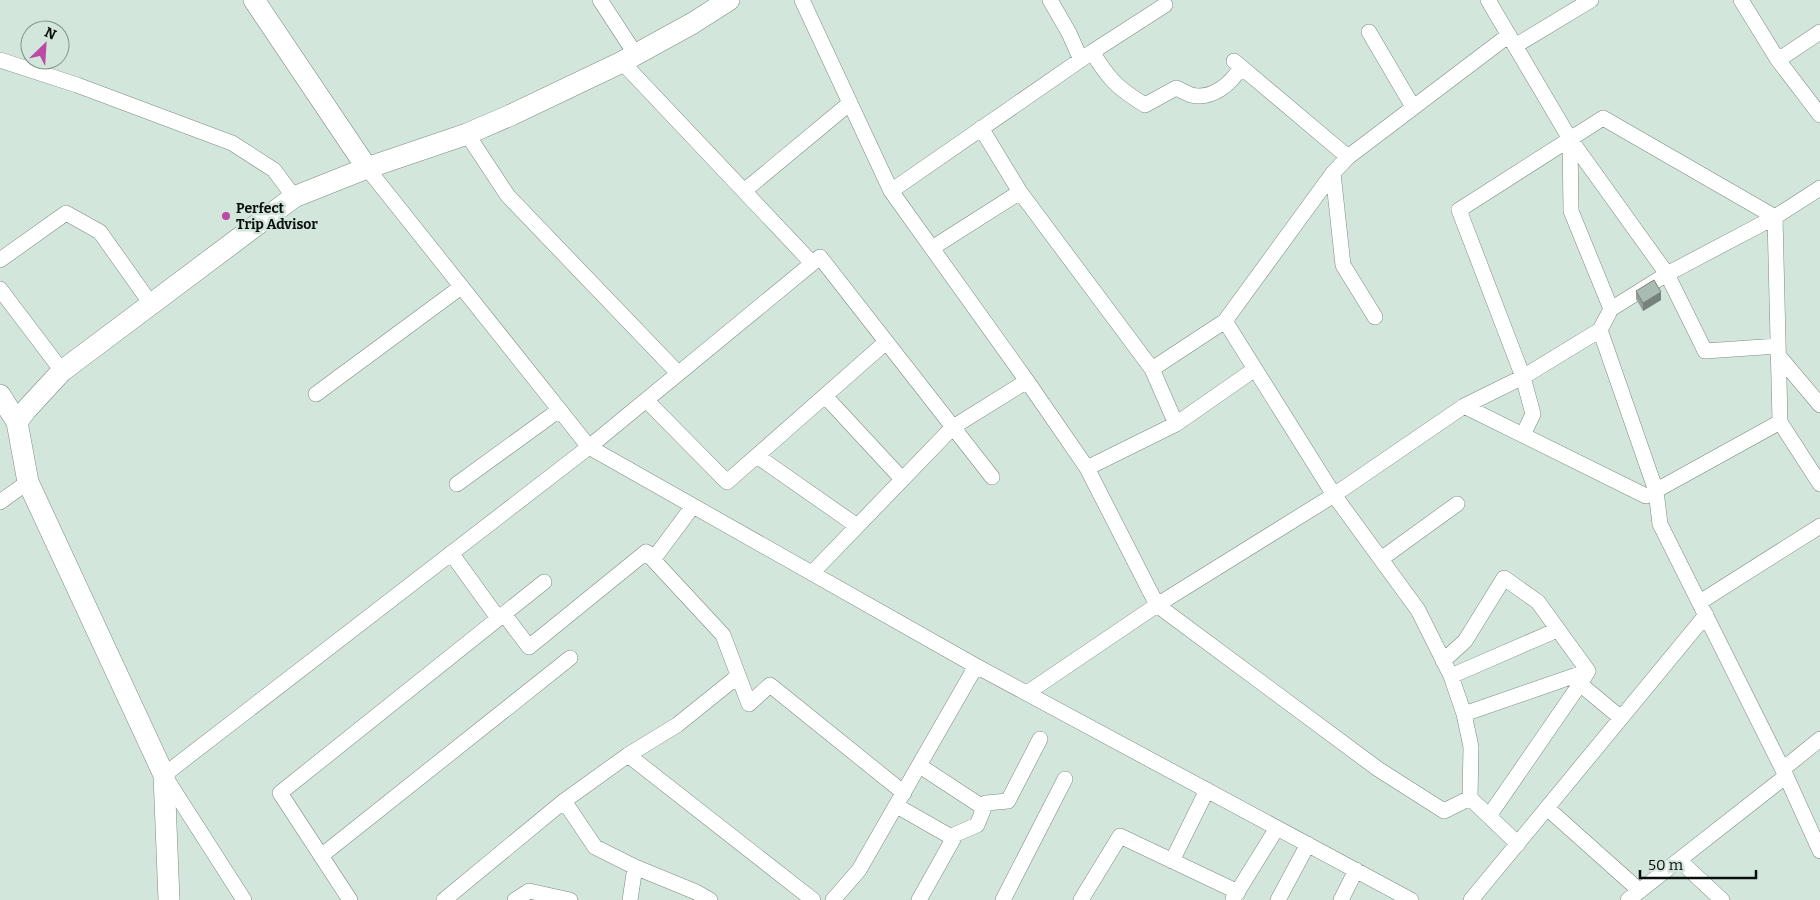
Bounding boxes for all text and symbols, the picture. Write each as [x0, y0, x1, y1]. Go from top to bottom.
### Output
north arrow [20, 20, 70, 70]
text: N [42, 24, 59, 44]
place label: Perfect Trip Advisor [236, 200, 318, 233]
marker: Perfect Trip Advisor [220, 210, 232, 222]
scale bar [1640, 848, 1756, 880]
text: 50 m [1648, 856, 1684, 874]

